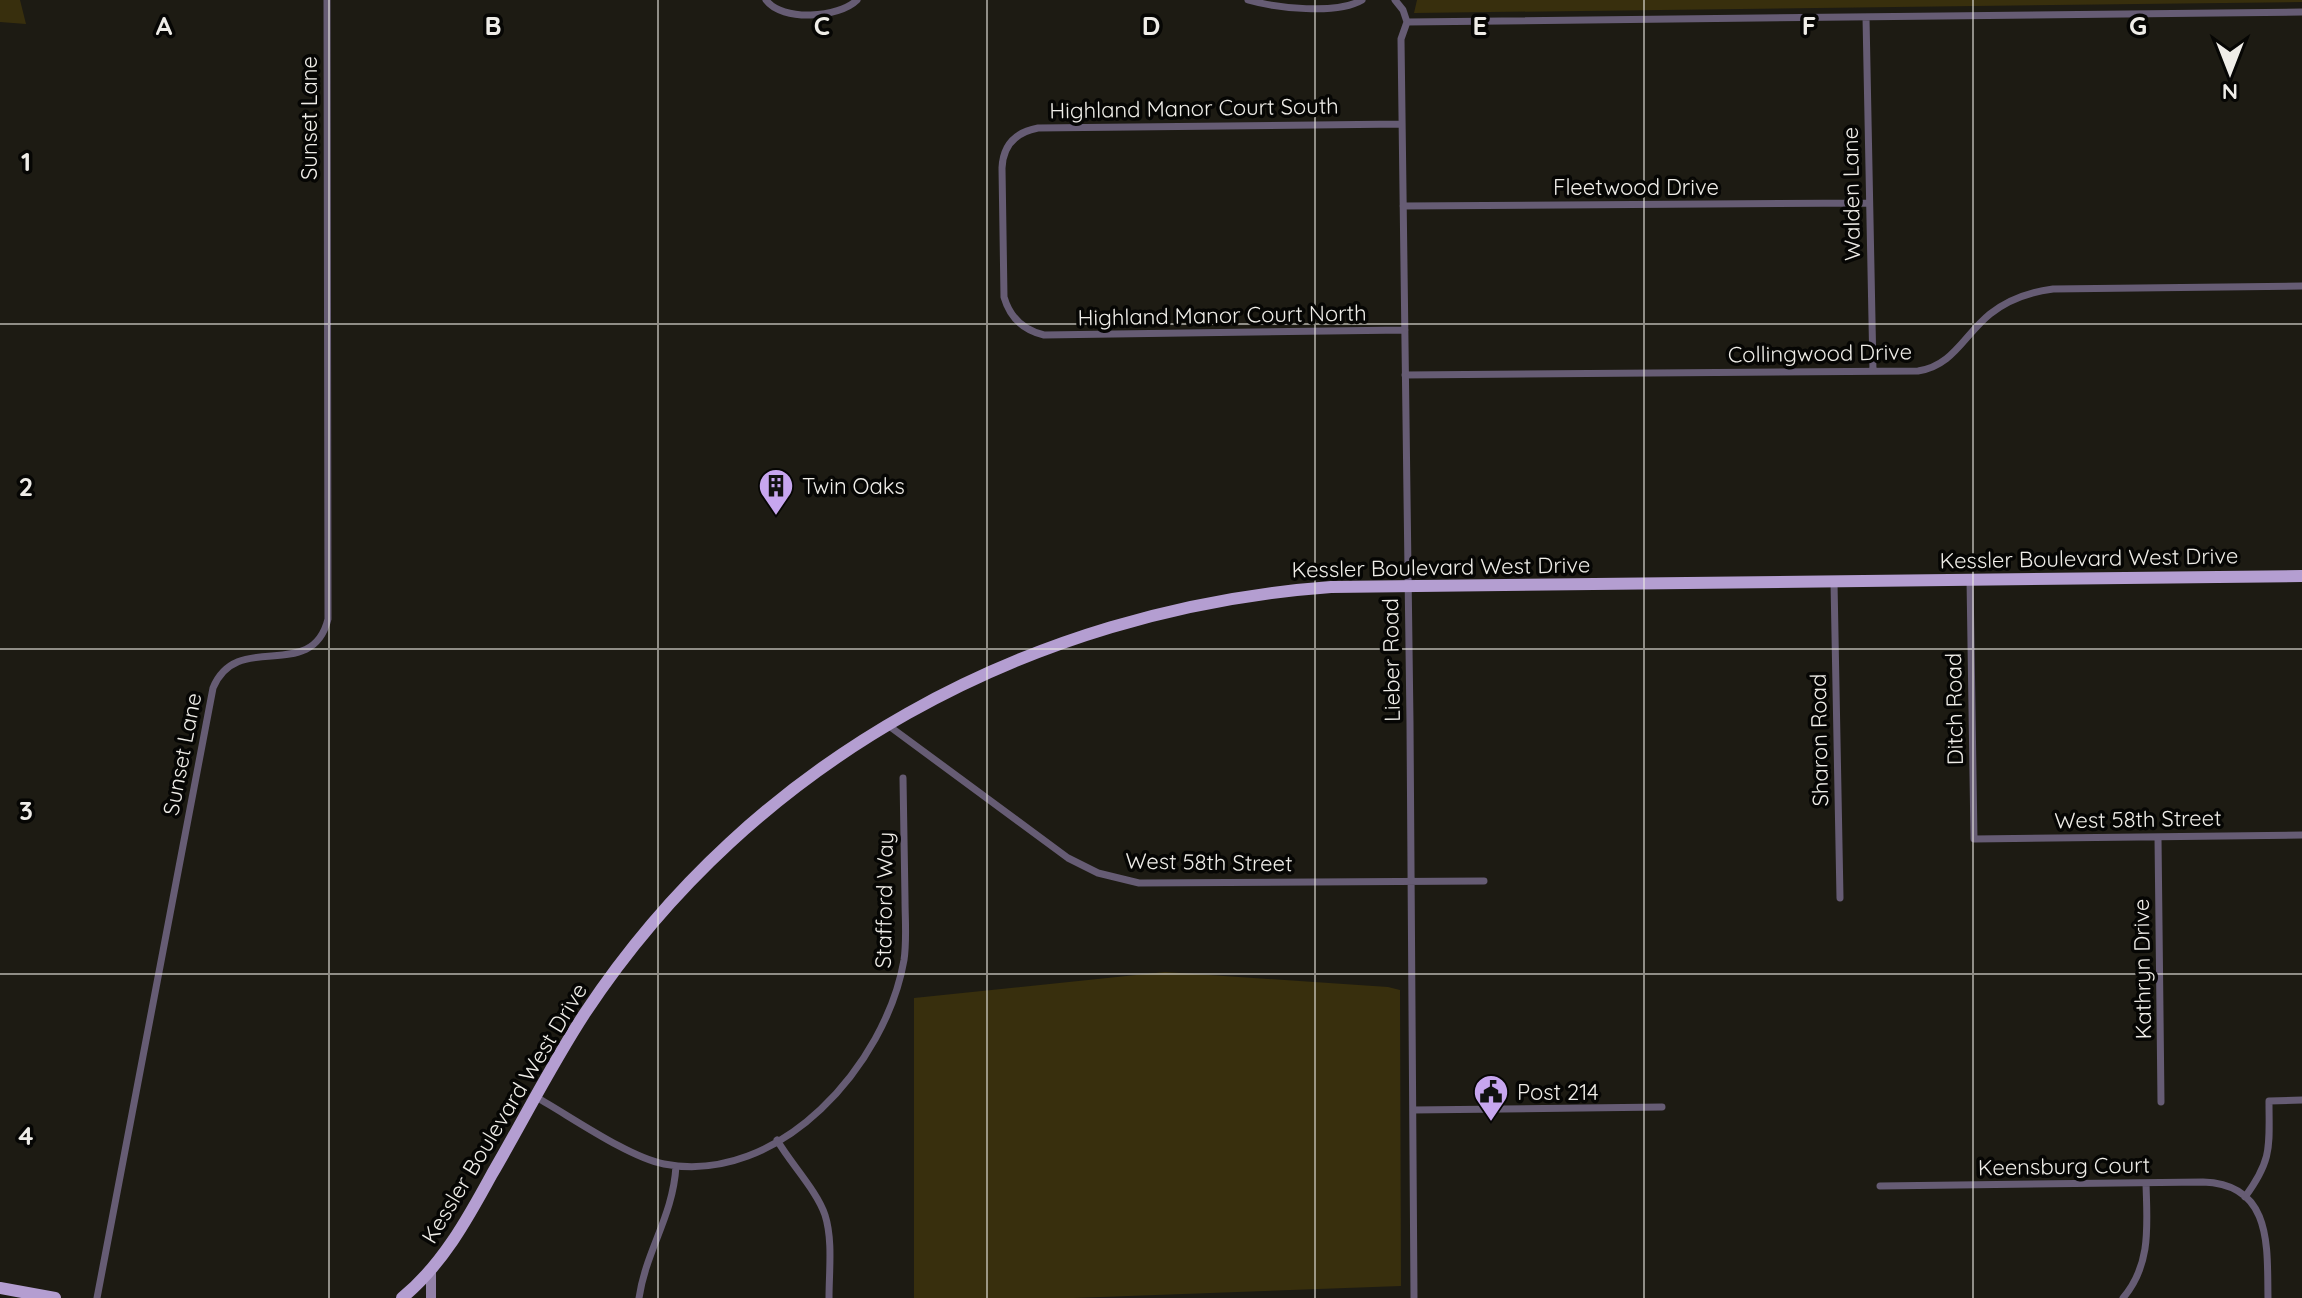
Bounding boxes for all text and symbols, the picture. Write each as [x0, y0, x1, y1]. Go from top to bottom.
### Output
text: A [156, 9, 173, 42]
text: B [484, 9, 502, 42]
text: C [814, 9, 830, 42]
text: D [1142, 9, 1160, 42]
text: E [1473, 9, 1487, 42]
text: F [1802, 9, 1816, 42]
text: G [2129, 9, 2147, 42]
north arrow [2190, 32, 2270, 112]
street label: Sunset Lane [295, 56, 323, 180]
text: N [2222, 78, 2238, 106]
street label: Highland Manor Court South [1049, 91, 1339, 125]
street label: Walden Lane [1836, 127, 1866, 261]
text: 1 [21, 145, 31, 178]
street label: Fleetwood Drive [1553, 173, 1719, 201]
street label: Highland Manor Court North [1077, 298, 1367, 332]
street label: Collingwood Drive [1728, 337, 1912, 369]
building icon: Twin Oaks [757, 467, 795, 517]
text: 2 [19, 470, 33, 503]
place label: Twin Oaks [802, 472, 905, 500]
street label: Kessler Boulevard West Drive [1939, 541, 2239, 575]
street label: Kessler Boulevard West Drive [1291, 550, 1591, 584]
street label: Lieber Road [1376, 598, 1406, 722]
street label: Ditch Road [1939, 653, 1969, 765]
street label: Sharon Road [1804, 673, 1834, 807]
street label: Sunset Lane [156, 690, 208, 818]
text: 3 [19, 794, 33, 827]
street label: West 58th Street [2054, 804, 2222, 834]
street label: Stafford Way [869, 832, 899, 968]
street label: West 58th Street [1125, 847, 1293, 877]
street label: Kathryn Drive [2127, 898, 2157, 1040]
street label: Kessler Boulevard West Drive [415, 978, 593, 1248]
public building icon: Post 214 [1472, 1073, 1510, 1123]
place label: Post 214 [1517, 1078, 1599, 1106]
text: 4 [18, 1119, 34, 1152]
street label: Keensburg Court [1978, 1151, 2150, 1181]

